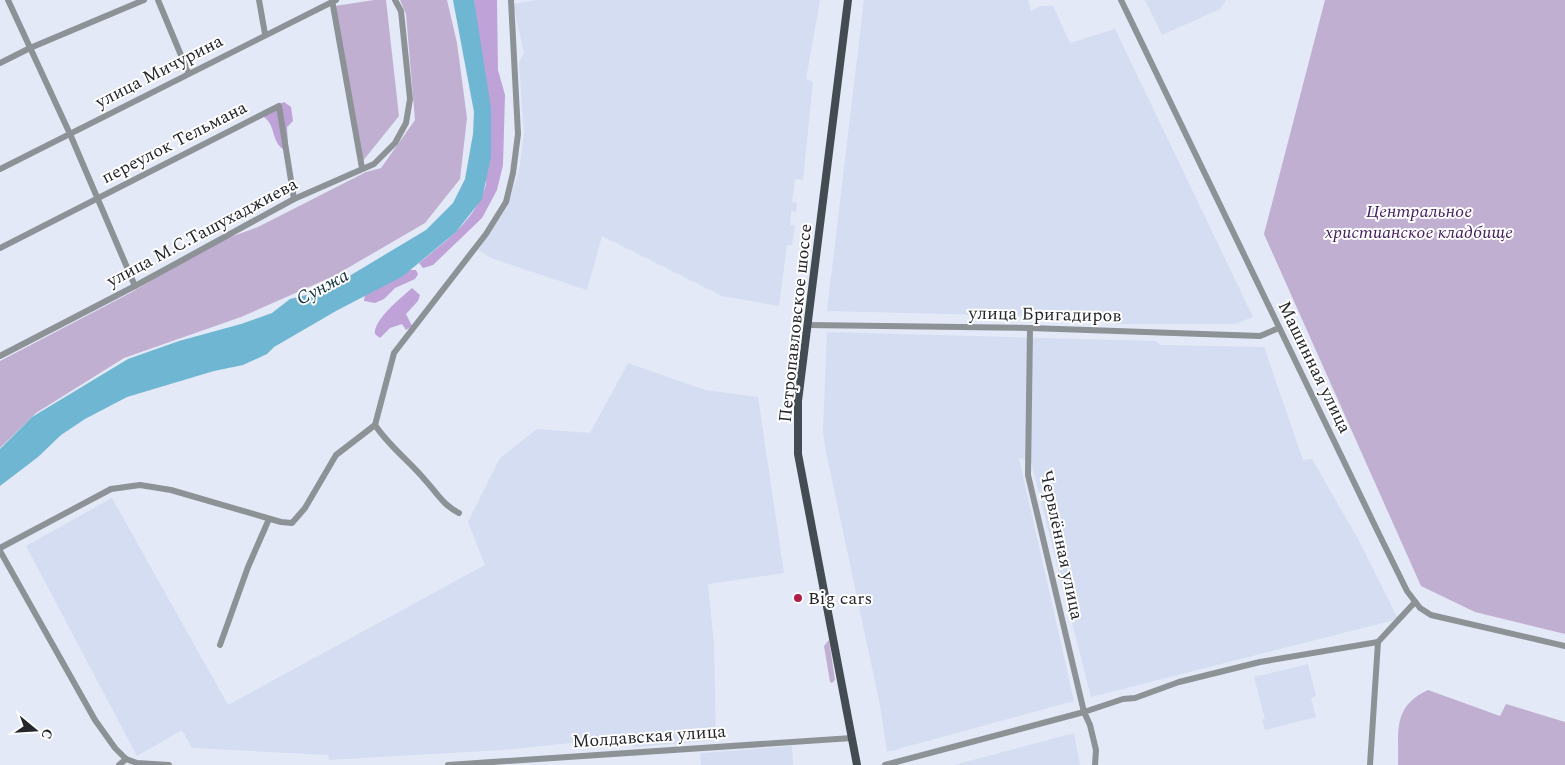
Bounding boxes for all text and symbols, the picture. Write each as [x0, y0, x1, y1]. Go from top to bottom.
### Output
street label: улица Мичурина [90, 28, 228, 116]
street label: переулок Тельмана [97, 94, 252, 191]
street label: улица М.С.Ташухаджиева [101, 170, 303, 295]
park label: Центральное христианское кладбище [1325, 198, 1513, 246]
street label: Петропавловское шоссе [772, 222, 819, 424]
water label: Сунжа [291, 261, 355, 313]
street label: Машинная улица [1271, 297, 1358, 438]
street label: улица Бригадиров [967, 300, 1122, 329]
street label: Червлённая улица [1032, 468, 1091, 623]
place label: Big cars [808, 585, 872, 612]
marker: Big cars [792, 592, 804, 604]
north arrow [10, 705, 60, 755]
street label: Молдавская улица [571, 718, 727, 755]
text: С [35, 726, 58, 742]

